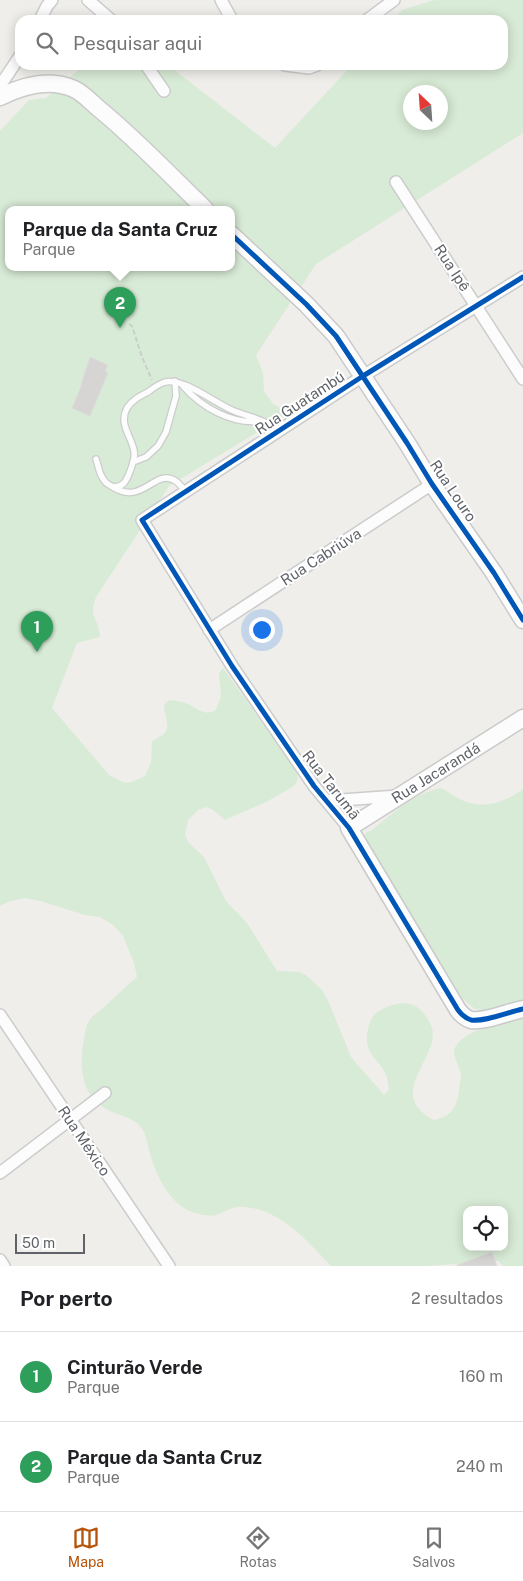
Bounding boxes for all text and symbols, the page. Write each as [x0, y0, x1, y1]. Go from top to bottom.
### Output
search box [15, 15, 508, 70]
icon: search [33, 29, 61, 57]
text: Pesquisar aqui [73, 32, 202, 54]
north arrow [403, 85, 448, 130]
popup [5, 206, 235, 271]
text: Parque da Santa Cruz [22, 218, 218, 240]
text: Parque [22, 240, 75, 259]
street label: Rua Ipê [431, 241, 474, 294]
pin: 2 [104, 287, 136, 328]
street label: Rua Guatambú [252, 367, 348, 438]
street label: Rua Louro [427, 457, 480, 525]
street label: Rua Cabriúva [277, 524, 364, 589]
pin: 1 [21, 611, 53, 652]
your location [249, 617, 275, 643]
street label: Rua Jacarandá [388, 739, 483, 807]
street label: Rua Tarumã [299, 747, 364, 823]
street label: Rua México [55, 1103, 114, 1179]
map controls [463, 1206, 508, 1251]
button: locate [463, 1206, 508, 1251]
scale bar [15, 1231, 85, 1254]
text: 50 m [22, 1235, 55, 1251]
text: Por perto [20, 1286, 113, 1311]
text: 2 resultados [411, 1289, 503, 1308]
text: Cinturão Verde [67, 1356, 203, 1378]
text: 1 [33, 1367, 39, 1386]
text: 160 m [459, 1367, 503, 1386]
text: Parque [67, 1378, 120, 1397]
text: Parque da Santa Cruz [67, 1446, 262, 1468]
text: 2 [31, 1457, 41, 1476]
text: 240 m [456, 1457, 503, 1476]
text: Parque [67, 1468, 120, 1487]
tab: Mapa [68, 1524, 104, 1570]
tab: Rotas [240, 1524, 277, 1570]
tab: Salvos [412, 1524, 455, 1570]

